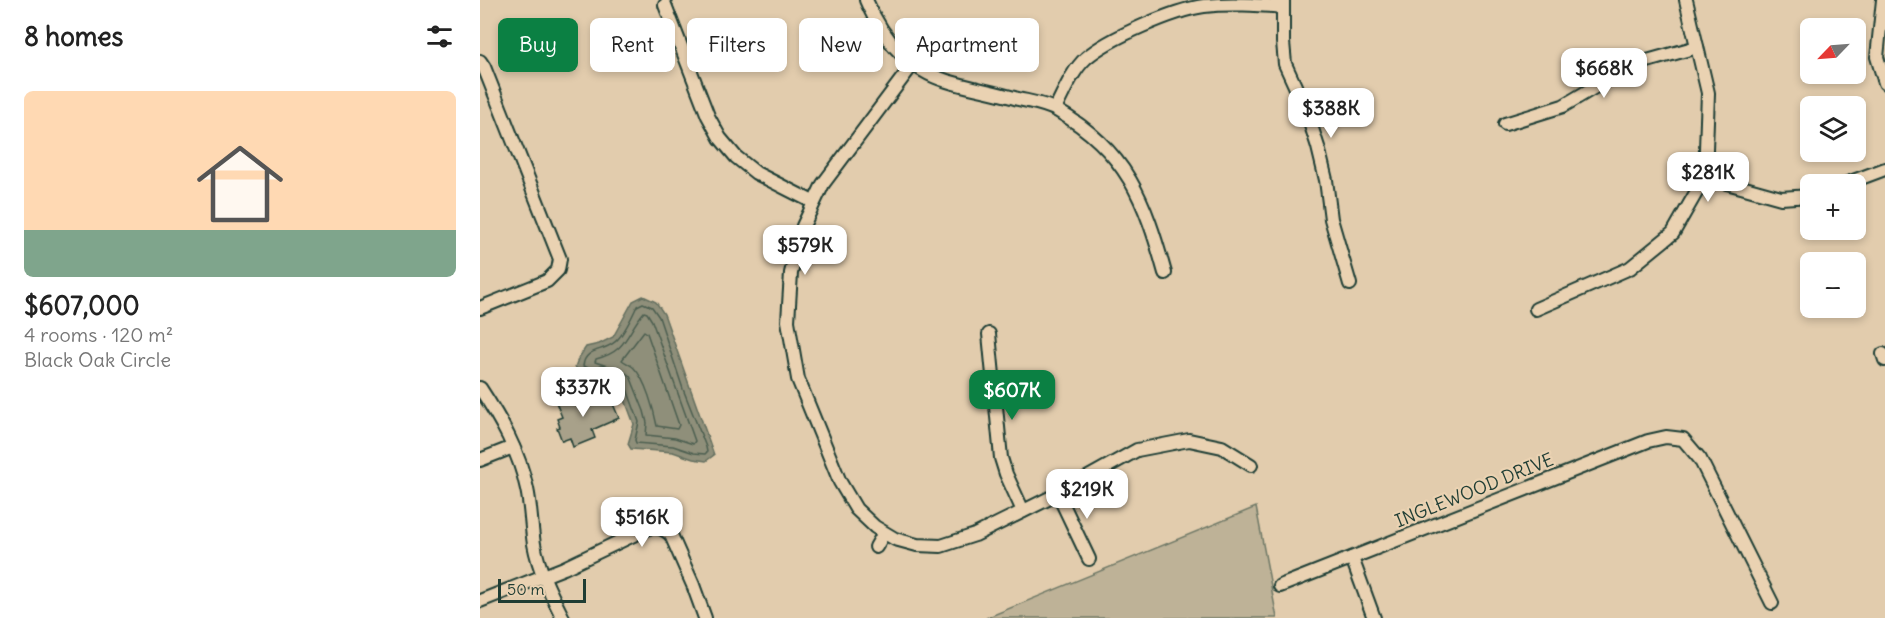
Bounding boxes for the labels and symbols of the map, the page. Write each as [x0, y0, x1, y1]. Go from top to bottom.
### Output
north arrow [1800, 18, 1866, 84]
pin: $668K [1562, 48, 1646, 99]
pin: $388K [1289, 88, 1373, 139]
pin: $281K [1666, 152, 1750, 203]
pin: $579K [763, 225, 847, 276]
pin: $337K [541, 367, 625, 418]
pin: $607K [970, 370, 1054, 421]
street label: INGLEWOOD DRIVE [1391, 448, 1557, 532]
pin: $219K [1045, 469, 1129, 520]
pin: $516K [600, 497, 684, 548]
scale bar [498, 576, 586, 604]

